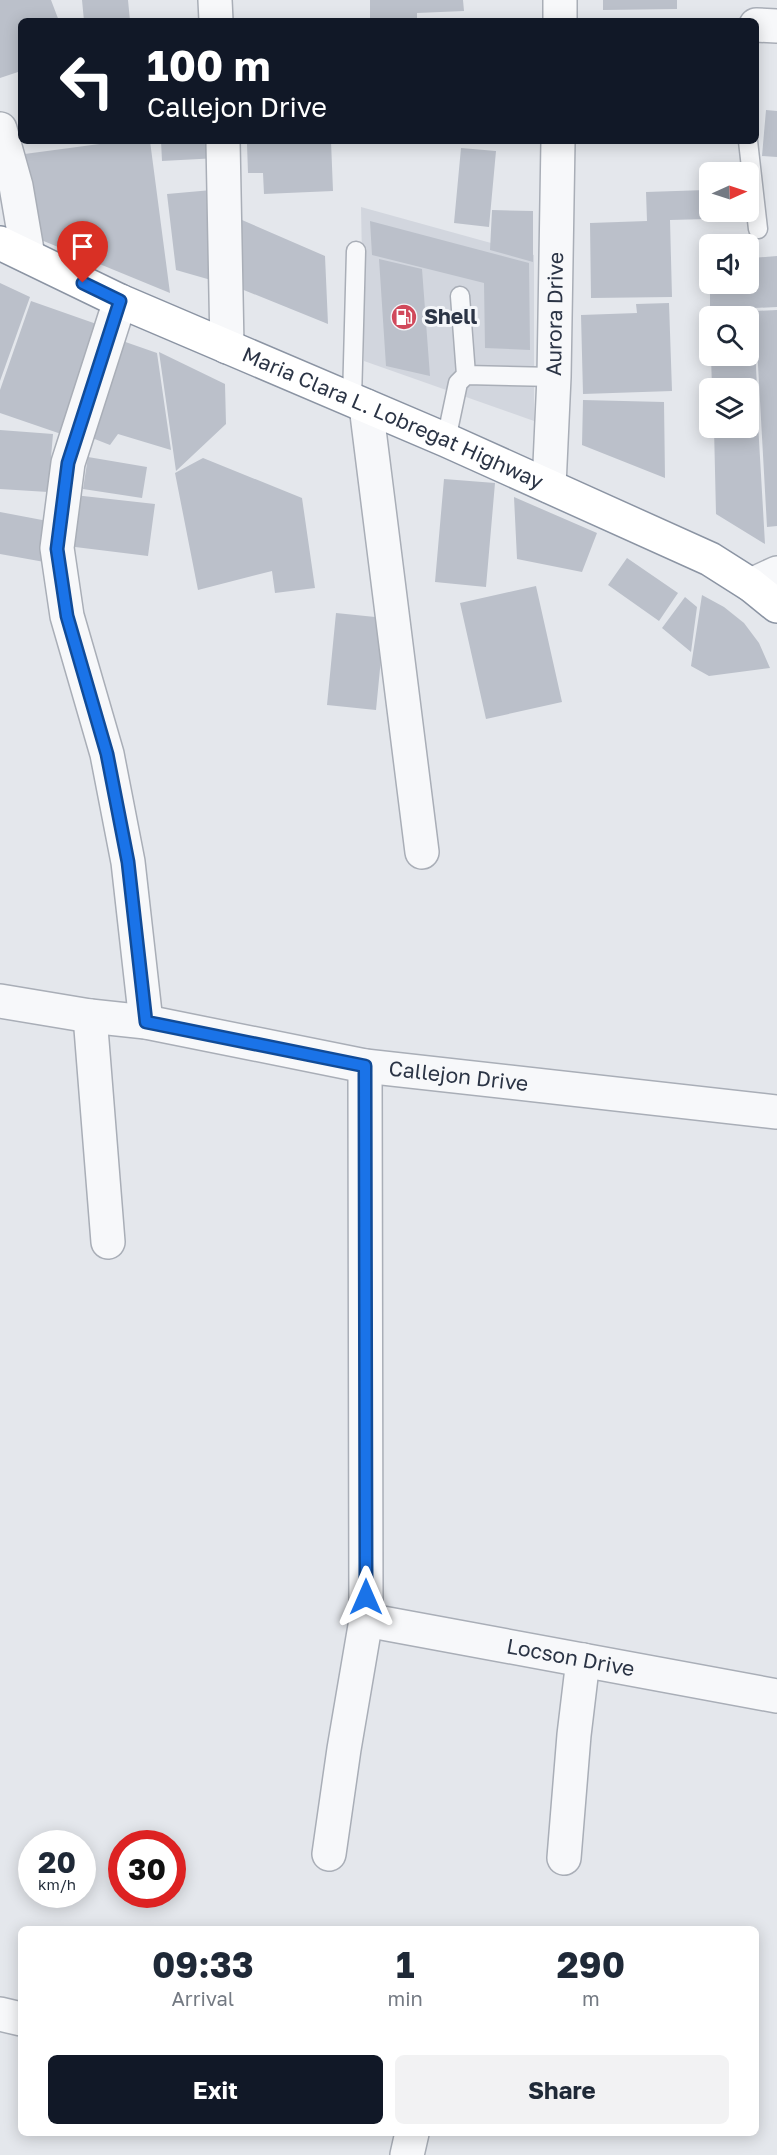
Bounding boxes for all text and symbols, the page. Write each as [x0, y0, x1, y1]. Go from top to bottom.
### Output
text: 100 m [147, 40, 270, 90]
icon: left [48, 42, 126, 120]
text: Callejon Drive [147, 91, 327, 123]
north arrow [699, 162, 759, 222]
map controls [699, 162, 759, 438]
pin [57, 221, 108, 283]
icon: arrive [66, 230, 99, 263]
button: sound [699, 234, 759, 294]
street label: Aurora Drive [540, 252, 568, 376]
fuel station icon: Shell [389, 302, 419, 332]
place label: Shell [424, 303, 477, 329]
button: search [699, 306, 759, 366]
street label: Maria Clara L. Lobregat Highway [238, 341, 548, 494]
button: layers [699, 378, 759, 438]
street label: Callejon Drive [388, 1055, 530, 1096]
position arrow [334, 1565, 398, 1629]
street label: Locson Drive [505, 1632, 637, 1681]
speed limit sign: 30 [108, 1830, 186, 1908]
text: 20 [38, 1844, 76, 1880]
text: km/h [38, 1875, 76, 1893]
text: 09:33 [152, 1943, 254, 1986]
text: 1 [396, 1943, 415, 1986]
text: 290 [557, 1943, 625, 1986]
text: Arrival [171, 1986, 234, 2010]
text: min [388, 1986, 423, 2010]
text: m [582, 1986, 600, 2010]
button: Exit [48, 2055, 383, 2124]
button: Share [395, 2055, 729, 2124]

